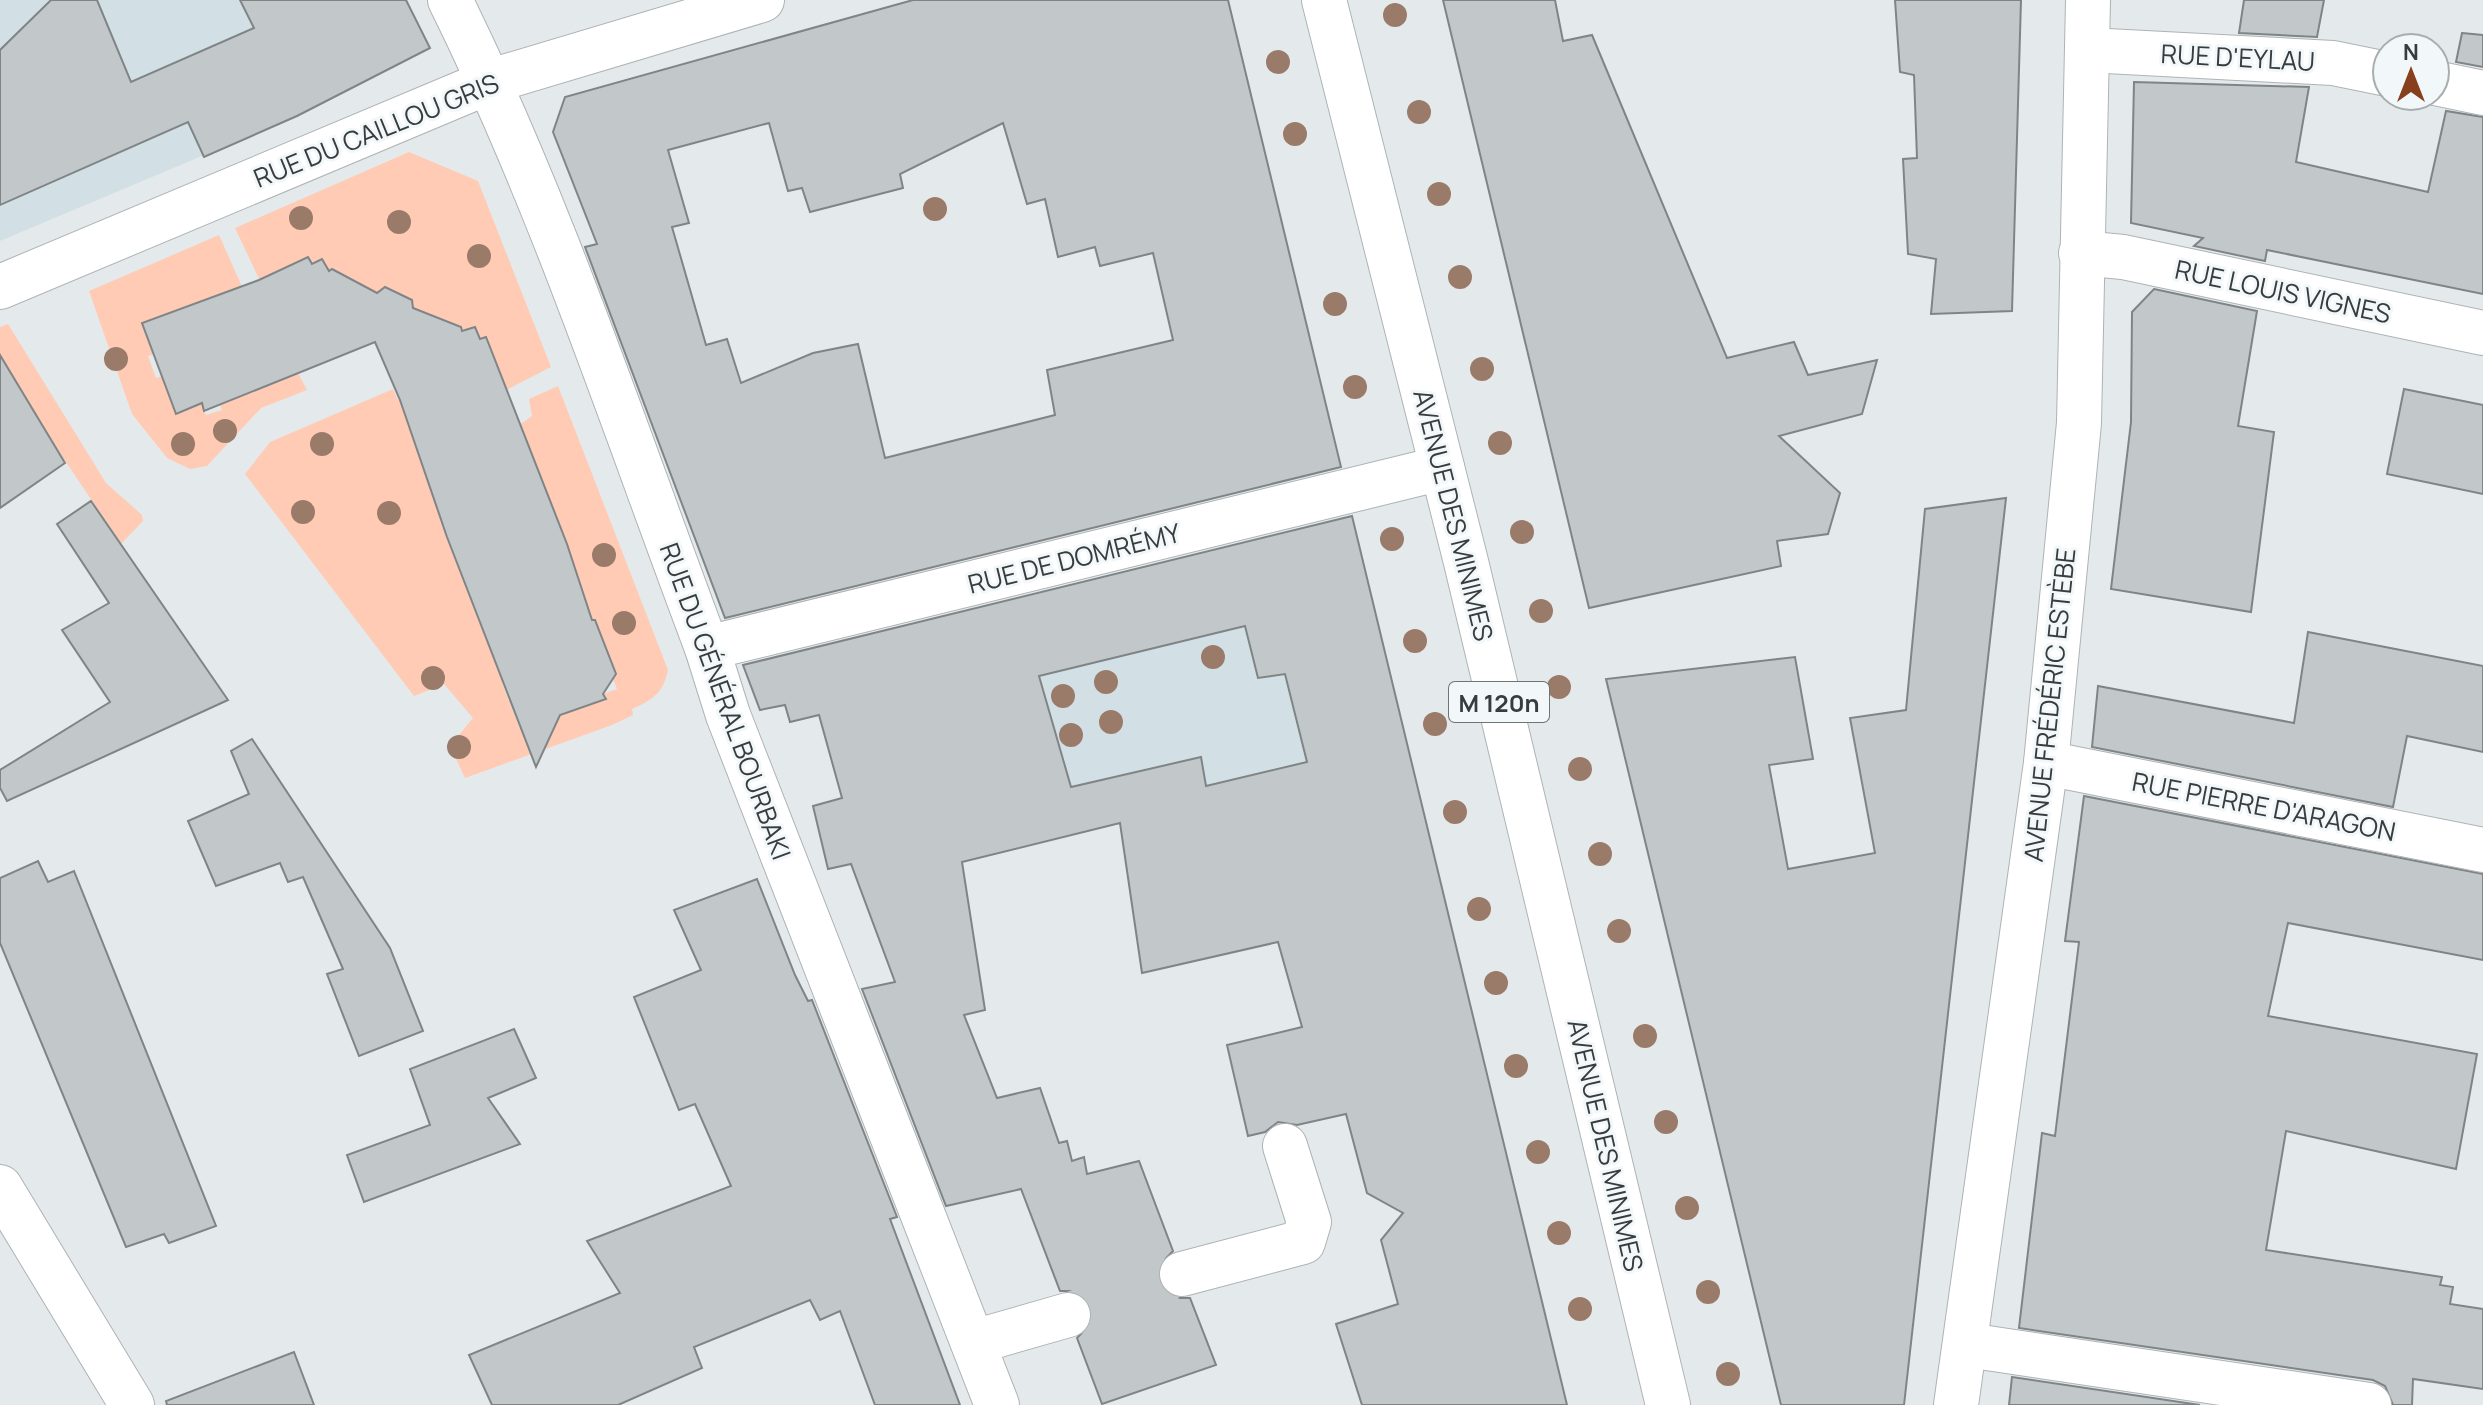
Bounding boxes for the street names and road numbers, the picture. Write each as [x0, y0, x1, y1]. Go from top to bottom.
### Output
street label: RUE D'EYLAU [2160, 35, 2316, 79]
street label: RUE DU CAILLOU GRIS [248, 64, 504, 196]
street label: RUE LOUIS VIGNES [2172, 251, 2394, 331]
street label: AVENUE DES MINIMES [1405, 386, 1503, 644]
street label: RUE DE DOMRÉMY [964, 514, 1185, 602]
street label: RUE DU GÉNÉRAL BOURBAKI [652, 538, 800, 864]
street label: AVENUE FRÉDÉRIC ESTÈBE [2015, 546, 2083, 864]
road number: M 120n [1449, 682, 1549, 722]
street label: RUE PIERRE D'ARAGON [2129, 763, 2399, 849]
street label: AVENUE DES MINIMES [1559, 1015, 1653, 1275]

